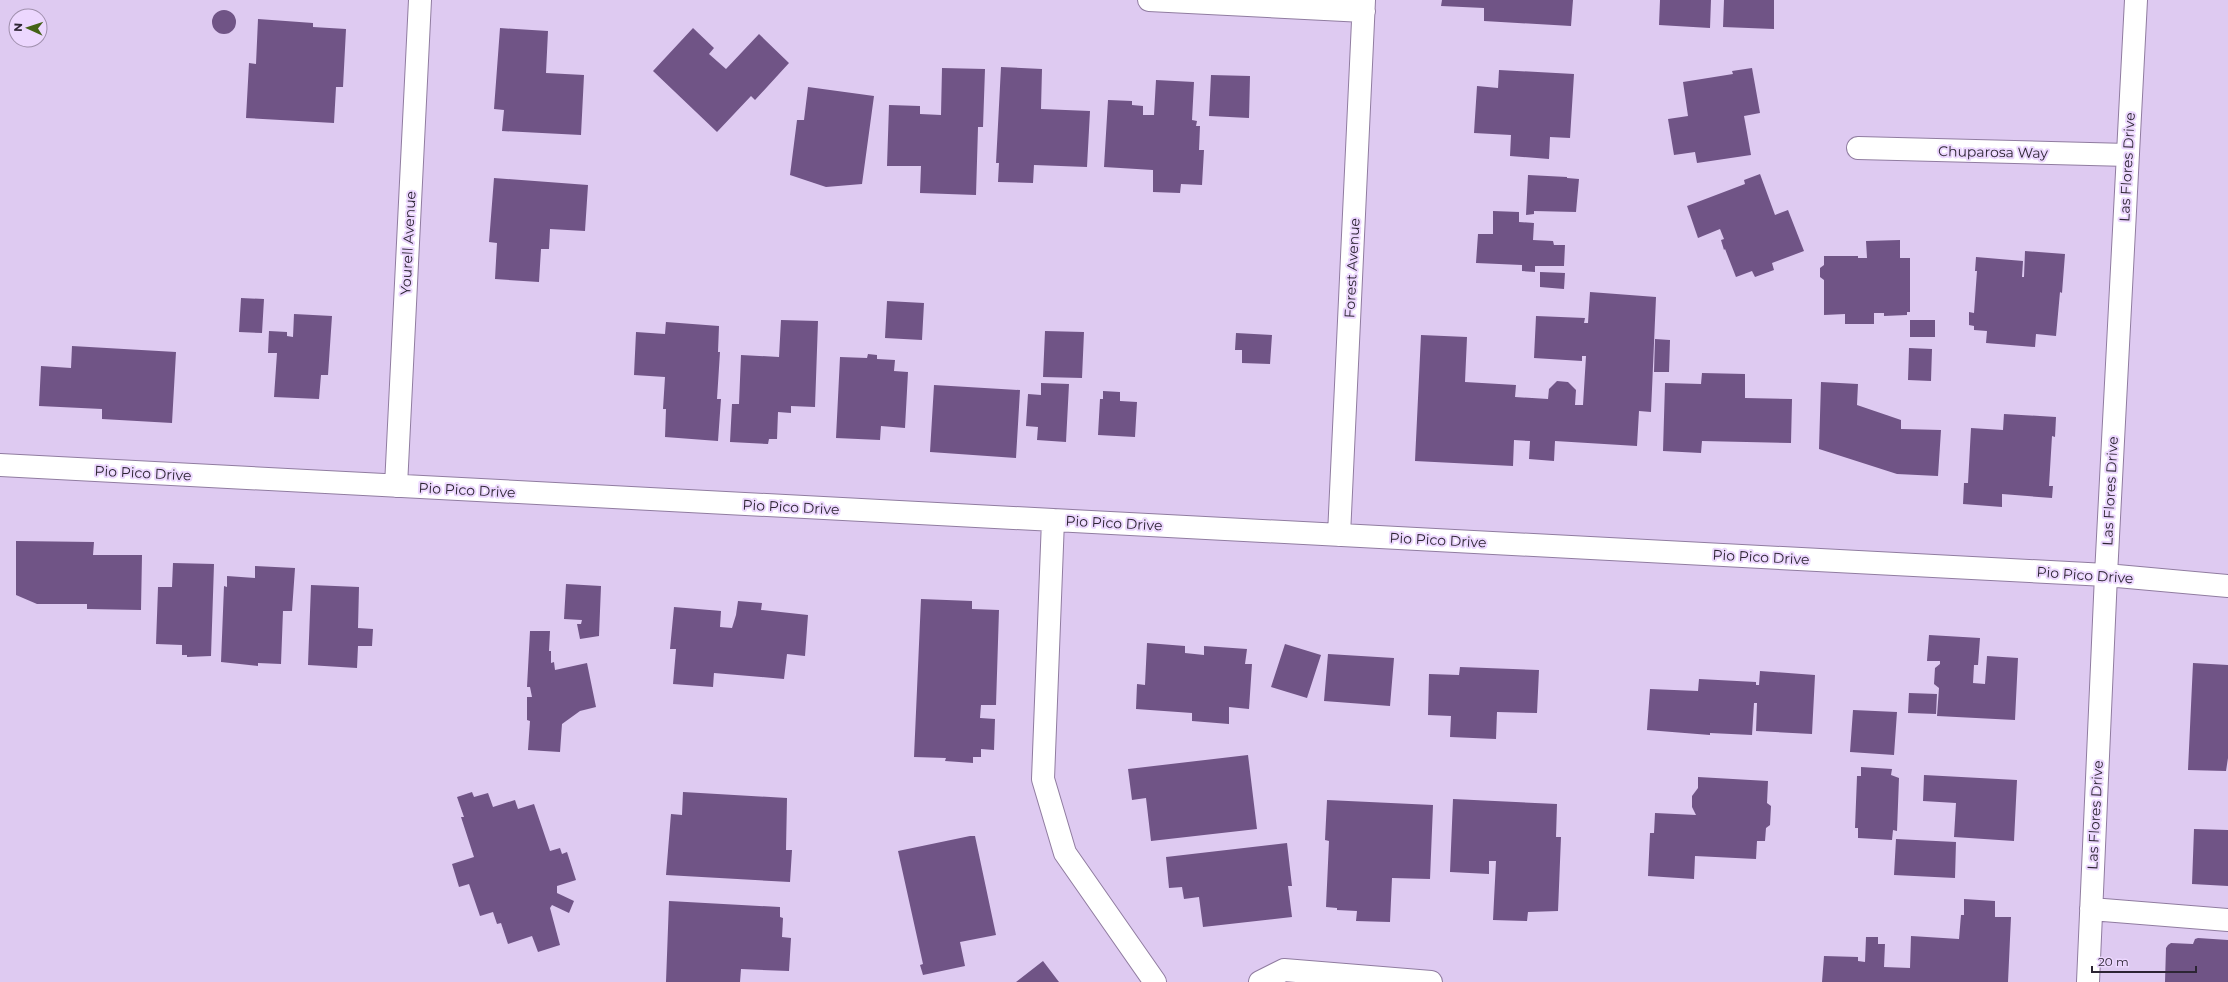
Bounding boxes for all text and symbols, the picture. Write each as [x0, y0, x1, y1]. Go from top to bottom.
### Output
north arrow [8, 8, 48, 48]
text: N [11, 23, 25, 32]
street label: Las Flores Drive [2115, 112, 2139, 222]
street label: Chuparosa Way [1938, 142, 2048, 162]
street label: Yourell Avenue [396, 191, 420, 295]
street label: Forest Avenue [1340, 217, 1364, 319]
street label: Las Flores Drive [2098, 436, 2122, 546]
street label: Pio Pico Drive [94, 461, 192, 485]
street label: Pio Pico Drive [418, 478, 516, 502]
street label: Pio Pico Drive [742, 495, 840, 519]
street label: Pio Pico Drive [1065, 511, 1163, 535]
street label: Pio Pico Drive [1389, 528, 1487, 552]
street label: Pio Pico Drive [1712, 545, 1810, 569]
street label: Pio Pico Drive [2036, 563, 2134, 587]
street label: Las Flores Drive [2083, 760, 2107, 870]
scale bar [2092, 948, 2196, 974]
text: 20 m [2098, 954, 2129, 969]

